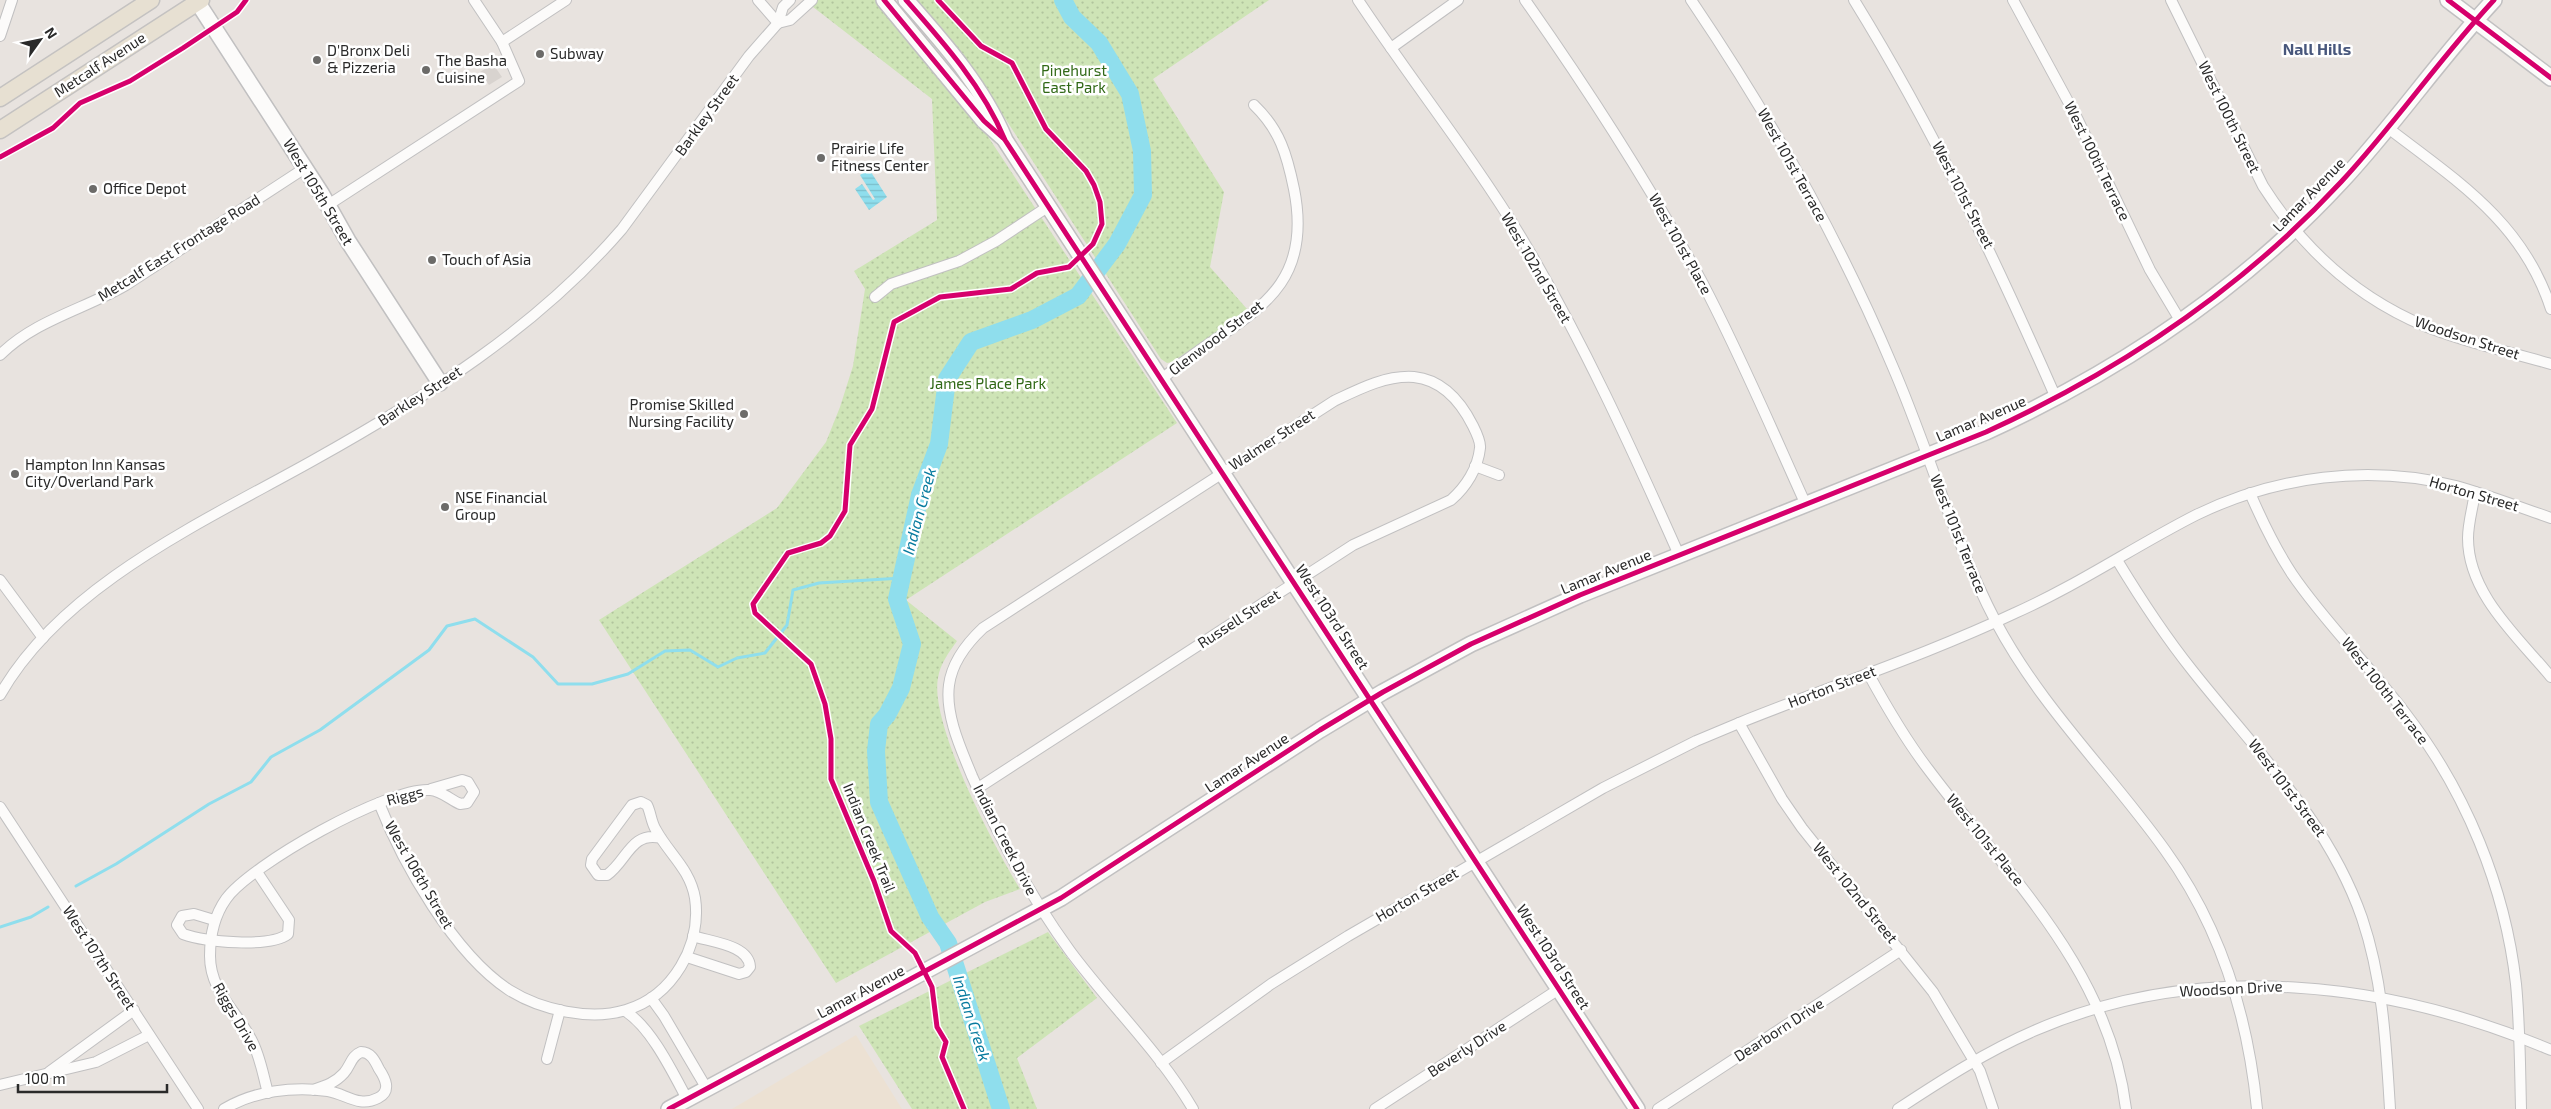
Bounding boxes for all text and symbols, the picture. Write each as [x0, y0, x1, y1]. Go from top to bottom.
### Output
north arrow [15, 15, 65, 65]
text: N [41, 24, 61, 42]
street label: Metcalf Avenue [50, 28, 149, 100]
district label: Nall Hills [2283, 39, 2351, 58]
place label: D'Bronx Deli & Pizzeria [327, 41, 410, 76]
place label: Subway [550, 44, 604, 62]
marker: Subway [534, 48, 546, 60]
place label: The Basha Cuisine [436, 51, 507, 86]
marker: D'Bronx Deli & Pizzeria [311, 54, 323, 66]
street label: West 100th Street [2195, 58, 2265, 176]
park label: Pinehurst East Park [1041, 61, 1107, 96]
marker: The Basha Cuisine [420, 64, 432, 76]
street label: Barkley Street [671, 70, 742, 159]
street label: West 100th Terrace [2061, 98, 2135, 223]
street label: West 101st Terrace [1754, 105, 1831, 224]
street label: West 105th Street [280, 135, 358, 248]
street label: West 101st Street [1929, 138, 1999, 251]
place label: Prairie Life Fitness Center [831, 139, 929, 174]
marker: Prairie Life Fitness Center [815, 152, 827, 164]
street label: Lamar Avenue [2268, 153, 2348, 235]
place label: Office Depot [103, 179, 187, 197]
marker: Office Depot [87, 183, 99, 195]
street label: Metcalf East Frontage Road [94, 190, 263, 305]
street label: West 101st Place [1646, 190, 1716, 297]
street label: West 102nd Street [1498, 209, 1576, 326]
place label: Touch of Asia [442, 250, 531, 268]
marker: Touch of Asia [426, 254, 438, 266]
street label: Glenwood Street [1165, 296, 1266, 379]
street label: Woodson Street [2412, 312, 2522, 363]
street label: Barkley Street [374, 361, 465, 429]
park label: James Place Park [930, 374, 1047, 392]
street label: Lamar Avenue [1933, 391, 2028, 445]
place label: Promise Skilled Nursing Facility [628, 395, 734, 430]
street label: Walmer Street [1225, 405, 1318, 474]
marker: Promise Skilled Nursing Facility [738, 408, 750, 420]
place label: Hampton Inn Kansas City/Overland Park [25, 455, 165, 490]
water label: Indian Creek [898, 465, 939, 556]
marker: Hampton Inn Kansas City/Overland Park [9, 468, 21, 480]
street label: West 101st Terrace [1927, 472, 1991, 596]
street label: Horton Street [2427, 472, 2522, 515]
place label: NSE Financial Group [455, 488, 547, 523]
marker: NSE Financial Group [439, 501, 451, 513]
street label: Lamar Avenue [1558, 545, 1654, 597]
street label: West 103rd Street [1292, 561, 1374, 673]
street label: Russell Street [1194, 585, 1283, 651]
street label: West 100th Terrace [2338, 633, 2433, 747]
street label: Horton Street [1785, 661, 1878, 711]
street label: Lamar Avenue [1201, 728, 1292, 796]
street label: West 101st Street [2245, 735, 2331, 840]
street label: Indian Creek Trail [840, 780, 900, 895]
street label: Indian Creek Drive [970, 781, 1042, 898]
street label: Riggs [384, 782, 425, 809]
street label: West 101st Place [1943, 790, 2028, 889]
street label: West 106th Street [382, 817, 458, 932]
street label: West 102nd Street [1810, 838, 1902, 947]
street label: Horton Street [1372, 863, 1461, 925]
street label: West 103rd Street [1513, 901, 1595, 1013]
street label: West 107th Street [59, 902, 140, 1013]
street label: Lamar Avenue [814, 961, 907, 1022]
water label: Indian Creek [950, 972, 995, 1063]
street label: Woodson Drive [2179, 976, 2283, 1000]
street label: Riggs Drive [210, 979, 264, 1054]
street label: Dearborn Drive [1730, 994, 1827, 1065]
street label: Beverly Drive [1424, 1016, 1509, 1080]
scale bar [18, 1062, 166, 1094]
text: 100 m [25, 1069, 66, 1087]

